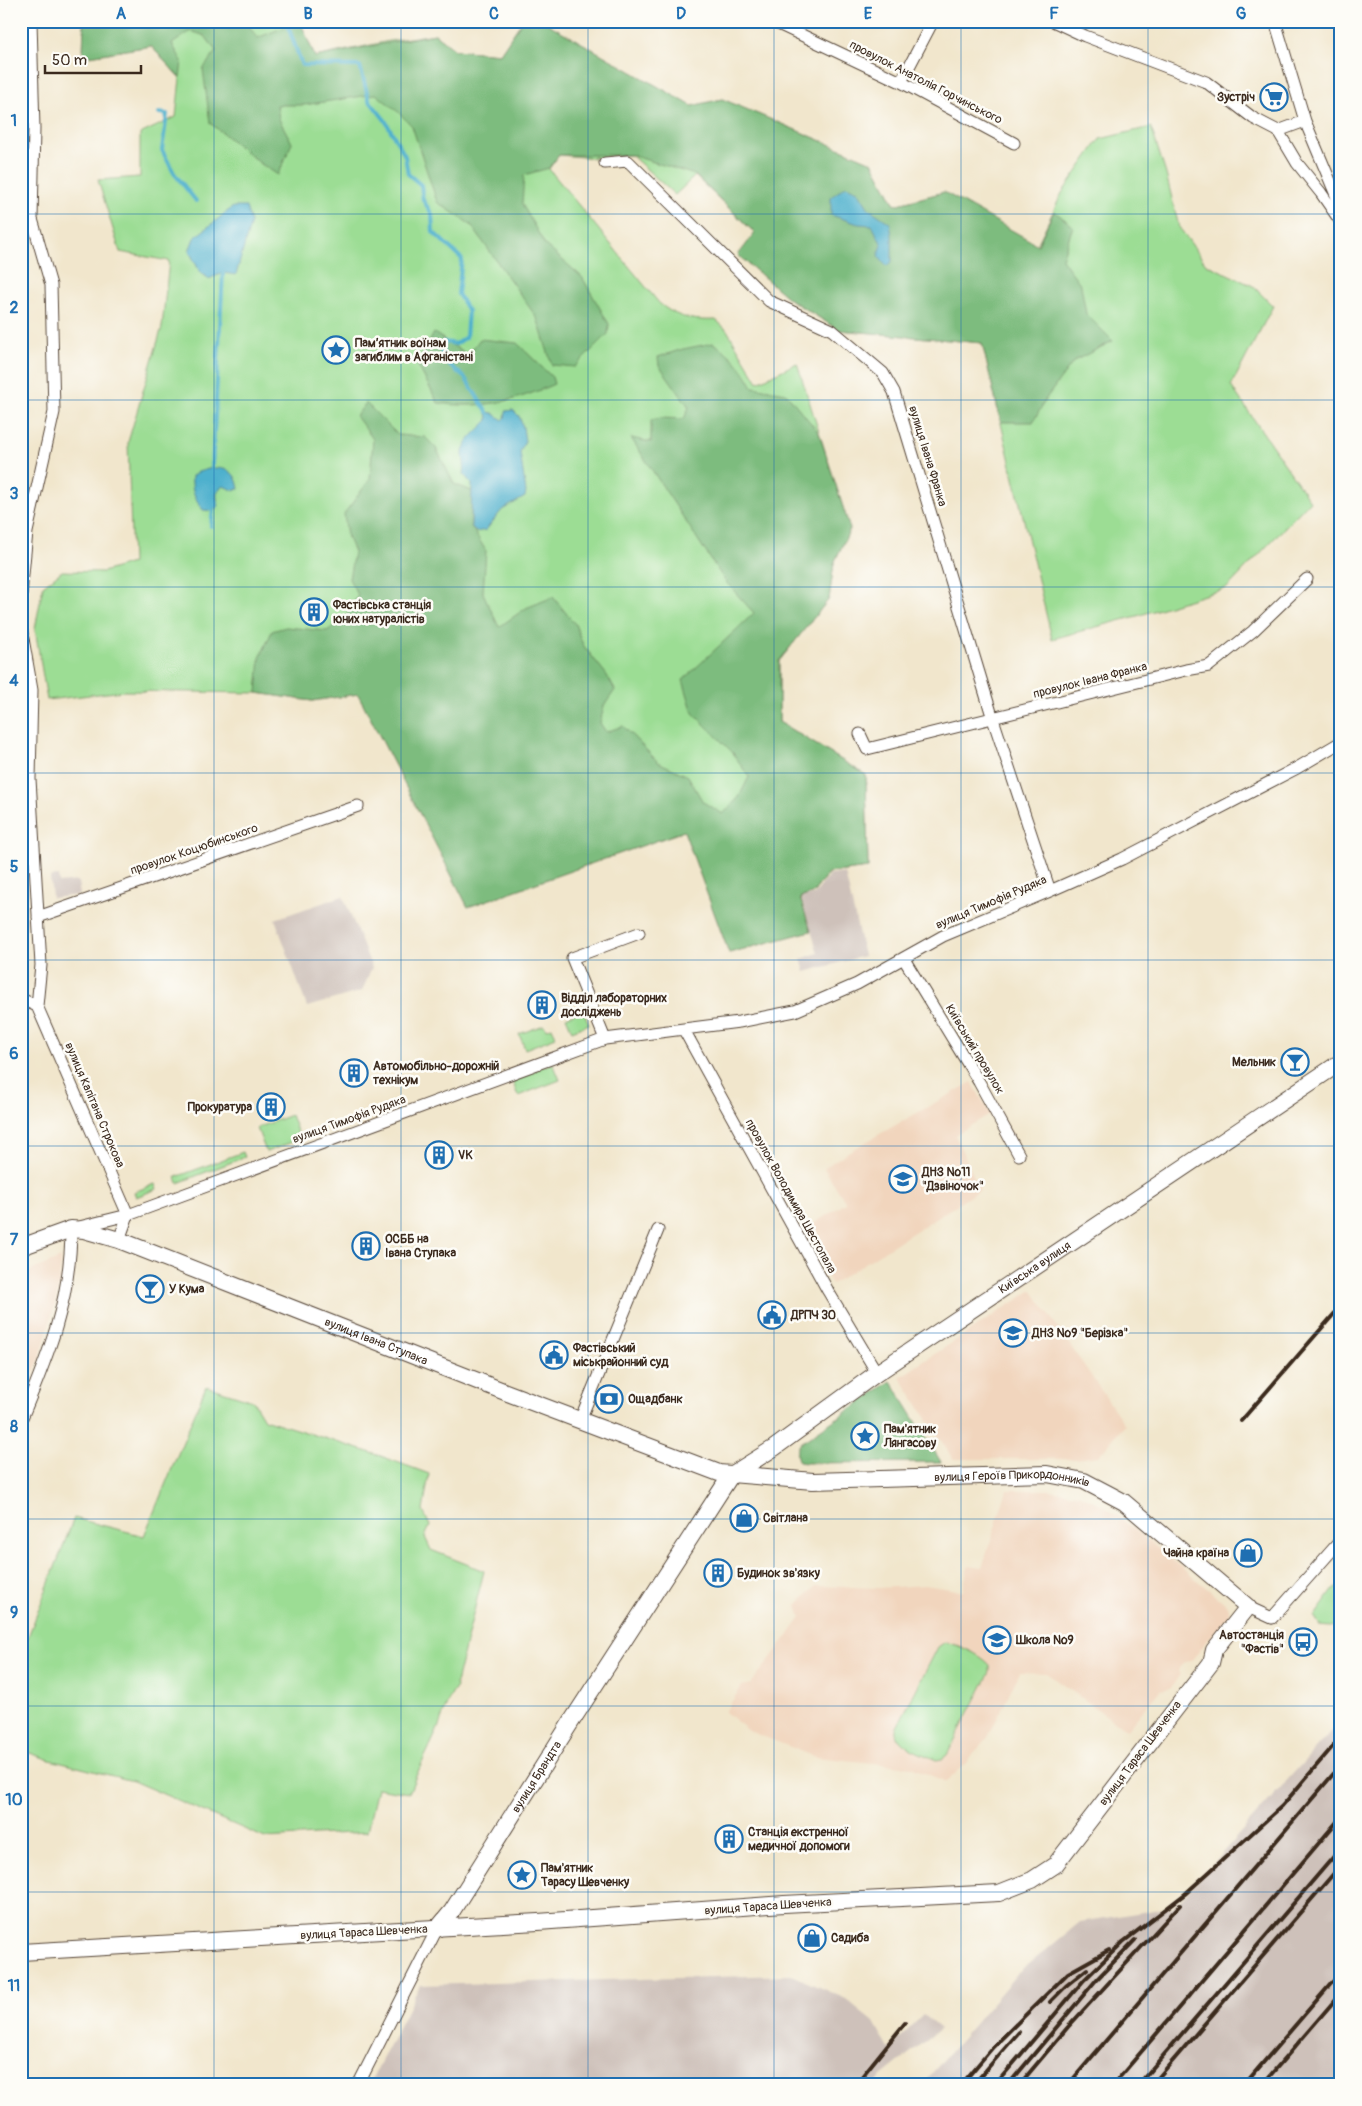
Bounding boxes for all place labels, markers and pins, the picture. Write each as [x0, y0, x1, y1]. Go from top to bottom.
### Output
supermarket icon: Зустріч [1259, 82, 1289, 112]
place label: Зустріч [1217, 90, 1255, 105]
place icon: Пам’ятник воїнам загиблим в Афганістані [321, 335, 351, 365]
place label: Пам’ятник воїнам загиблим в Афганістані [355, 336, 473, 365]
building icon: Фастівська станція юних натуралістів [299, 597, 329, 627]
place label: Фастівська станція юних натуралістів [332, 598, 432, 627]
building icon: Відділ лабораторних досліджень [527, 990, 557, 1020]
place label: Відділ лабораторних досліджень [560, 991, 667, 1020]
bar icon: Мельник [1280, 1047, 1310, 1077]
place label: Мельник [1232, 1055, 1277, 1070]
building icon: Автомобільно-дорожній технікум [339, 1058, 369, 1088]
place label: Автомобільно-дорожній технікум [373, 1059, 499, 1088]
building icon: Прокуратура [256, 1092, 286, 1122]
place label: Прокуратура [188, 1100, 252, 1115]
building icon: VK [424, 1140, 454, 1170]
place label: VK [458, 1148, 473, 1163]
school or university icon: ДНЗ №11 "Дзвіночок" [888, 1164, 918, 1194]
place label: ДНЗ №11 "Дзвіночок" [921, 1165, 984, 1194]
building icon: ОСББ на Івана Ступака [351, 1231, 381, 1261]
place label: ОСББ на Івана Ступака [385, 1232, 456, 1261]
bar icon: У Кума [135, 1274, 165, 1304]
place label: У Кума [169, 1282, 205, 1297]
public building icon: ДРПЧ 30 [757, 1300, 787, 1330]
place label: ДРПЧ 30 [790, 1308, 836, 1323]
school or university icon: ДНЗ №9 "Берізка" [998, 1318, 1028, 1348]
place label: ДНЗ №9 "Берізка" [1031, 1326, 1128, 1341]
public building icon: Фастівський міськрайонний суд [539, 1340, 569, 1370]
place label: Фастівський міськрайонний суд [572, 1341, 669, 1370]
bank icon: Ощадбанк [594, 1384, 624, 1414]
place label: Ощадбанк [628, 1392, 684, 1407]
place icon: Пам'ятник Лянгасову [850, 1421, 880, 1451]
place label: Пам'ятник Лянгасову [883, 1422, 937, 1451]
shop icon: Світлана [729, 1503, 759, 1533]
place label: Світлана [763, 1511, 808, 1526]
shop icon: Чайна країна [1233, 1538, 1263, 1568]
place label: Чайна країна [1163, 1546, 1229, 1561]
building icon: Будинок зв'язку [703, 1558, 733, 1588]
place label: Будинок зв'язку [737, 1566, 821, 1581]
school or university icon: Школа №9 [982, 1625, 1012, 1655]
bus stop icon: Автостанція "Фастів" [1288, 1627, 1318, 1657]
place label: Автостанція "Фастів" [1219, 1628, 1284, 1657]
place label: Школа №9 [1015, 1633, 1074, 1648]
building icon: Станція екстренної медичної допомоги [714, 1824, 744, 1854]
place label: Станція екстренної медичної допомоги [748, 1825, 850, 1854]
place icon: Пам'ятник Тарасу Шевченку [507, 1860, 537, 1890]
place label: Пам'ятник Тарасу Шевченку [540, 1861, 630, 1890]
shop icon: Садиба [797, 1923, 827, 1953]
place label: Садиба [831, 1931, 869, 1946]

